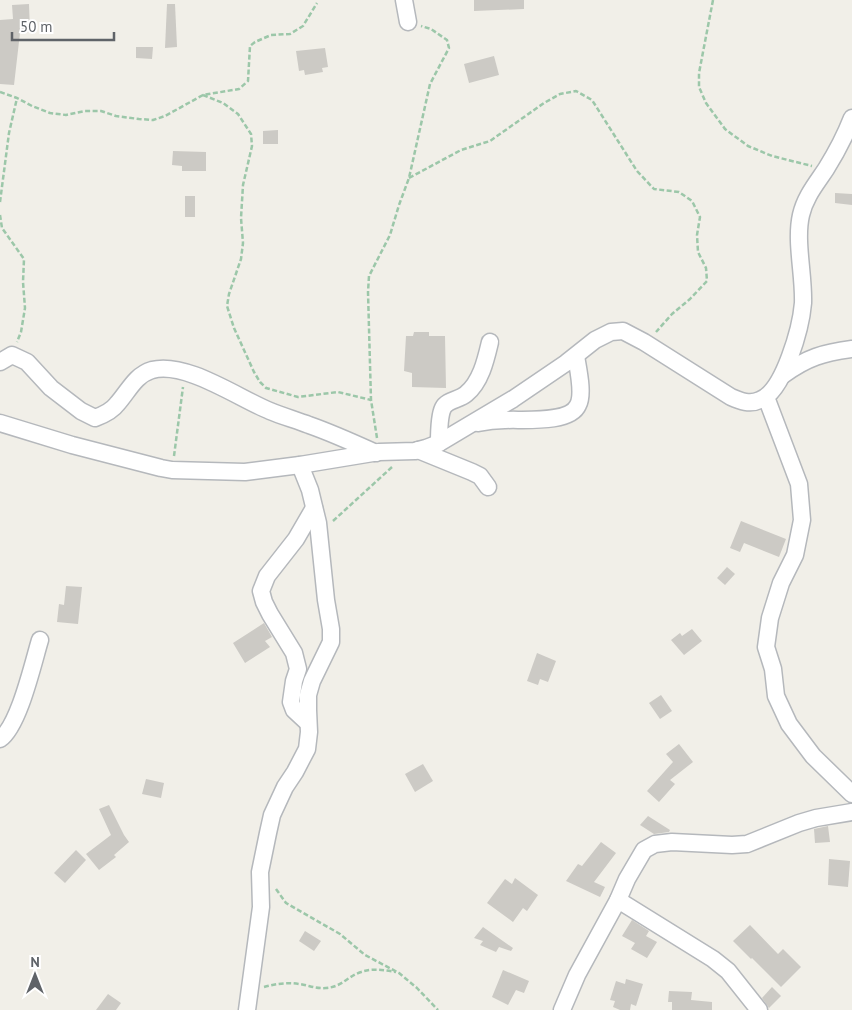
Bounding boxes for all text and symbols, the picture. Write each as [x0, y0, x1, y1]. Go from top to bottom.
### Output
scale bar [12, 10, 115, 42]
text: 50 m [20, 17, 53, 36]
north arrow [10, 950, 60, 1000]
text: N [30, 953, 40, 971]

